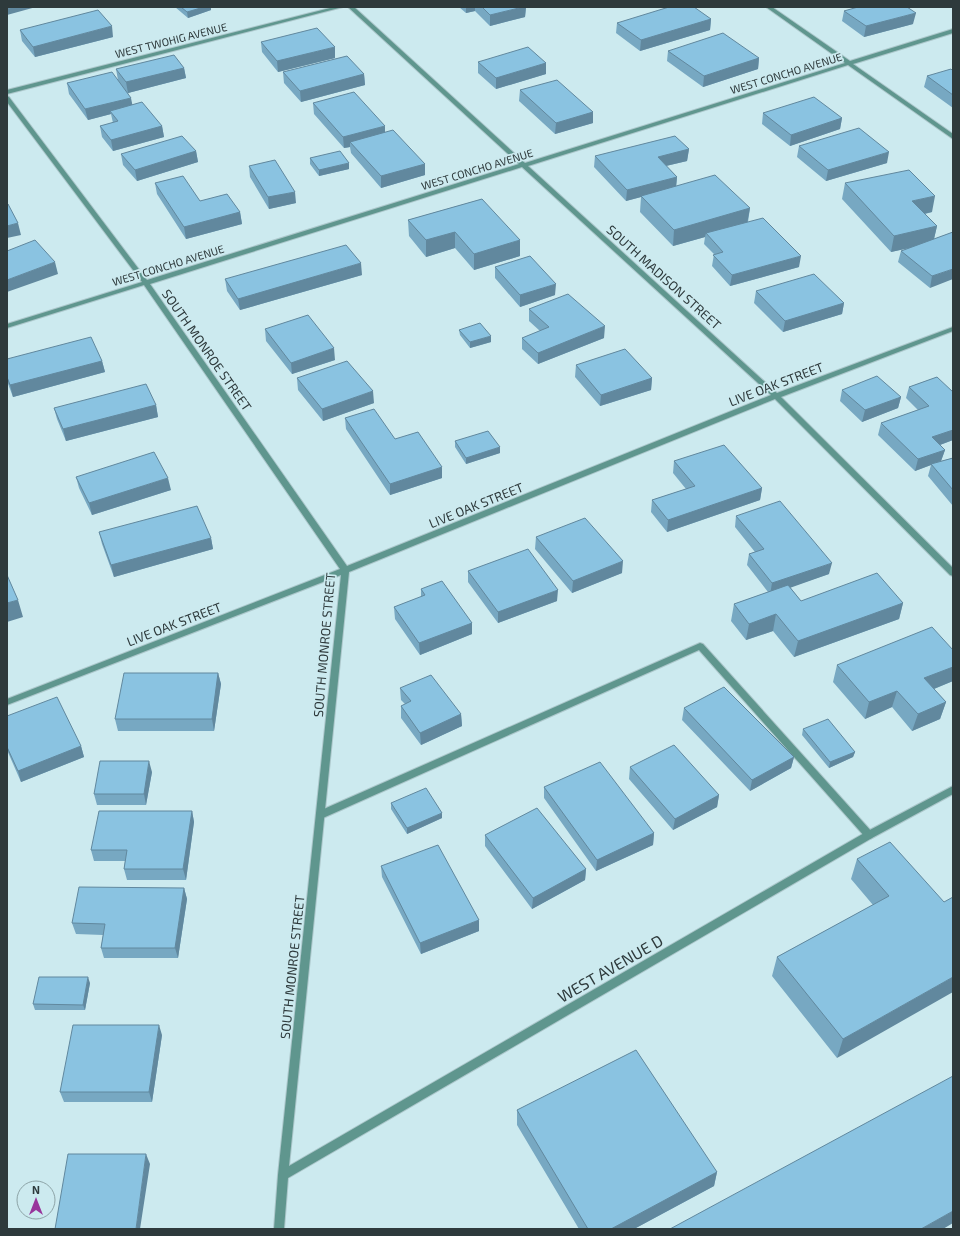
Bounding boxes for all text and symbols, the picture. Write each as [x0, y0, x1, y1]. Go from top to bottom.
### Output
street label: WEST TWOHIG AVENUE [114, 20, 228, 60]
street label: WEST CONCHO AVENUE [728, 50, 844, 96]
street label: WEST CONCHO AVENUE [419, 146, 535, 192]
street label: SOUTH MADISON STREET [604, 221, 725, 333]
street label: WEST CONCHO AVENUE [110, 242, 226, 288]
street label: SOUTH MONROE STREET [159, 286, 255, 414]
street label: LIVE OAK STREET [726, 358, 826, 409]
street label: LIVE OAK STREET [426, 479, 526, 531]
street label: SOUTH MONROE STREET [310, 572, 338, 718]
street label: LIVE OAK STREET [124, 598, 224, 649]
street label: SOUTH MONROE STREET [276, 894, 308, 1040]
street label: WEST AVENUE D [554, 930, 666, 1006]
north arrow [16, 1180, 56, 1220]
text: N [32, 1183, 40, 1196]

